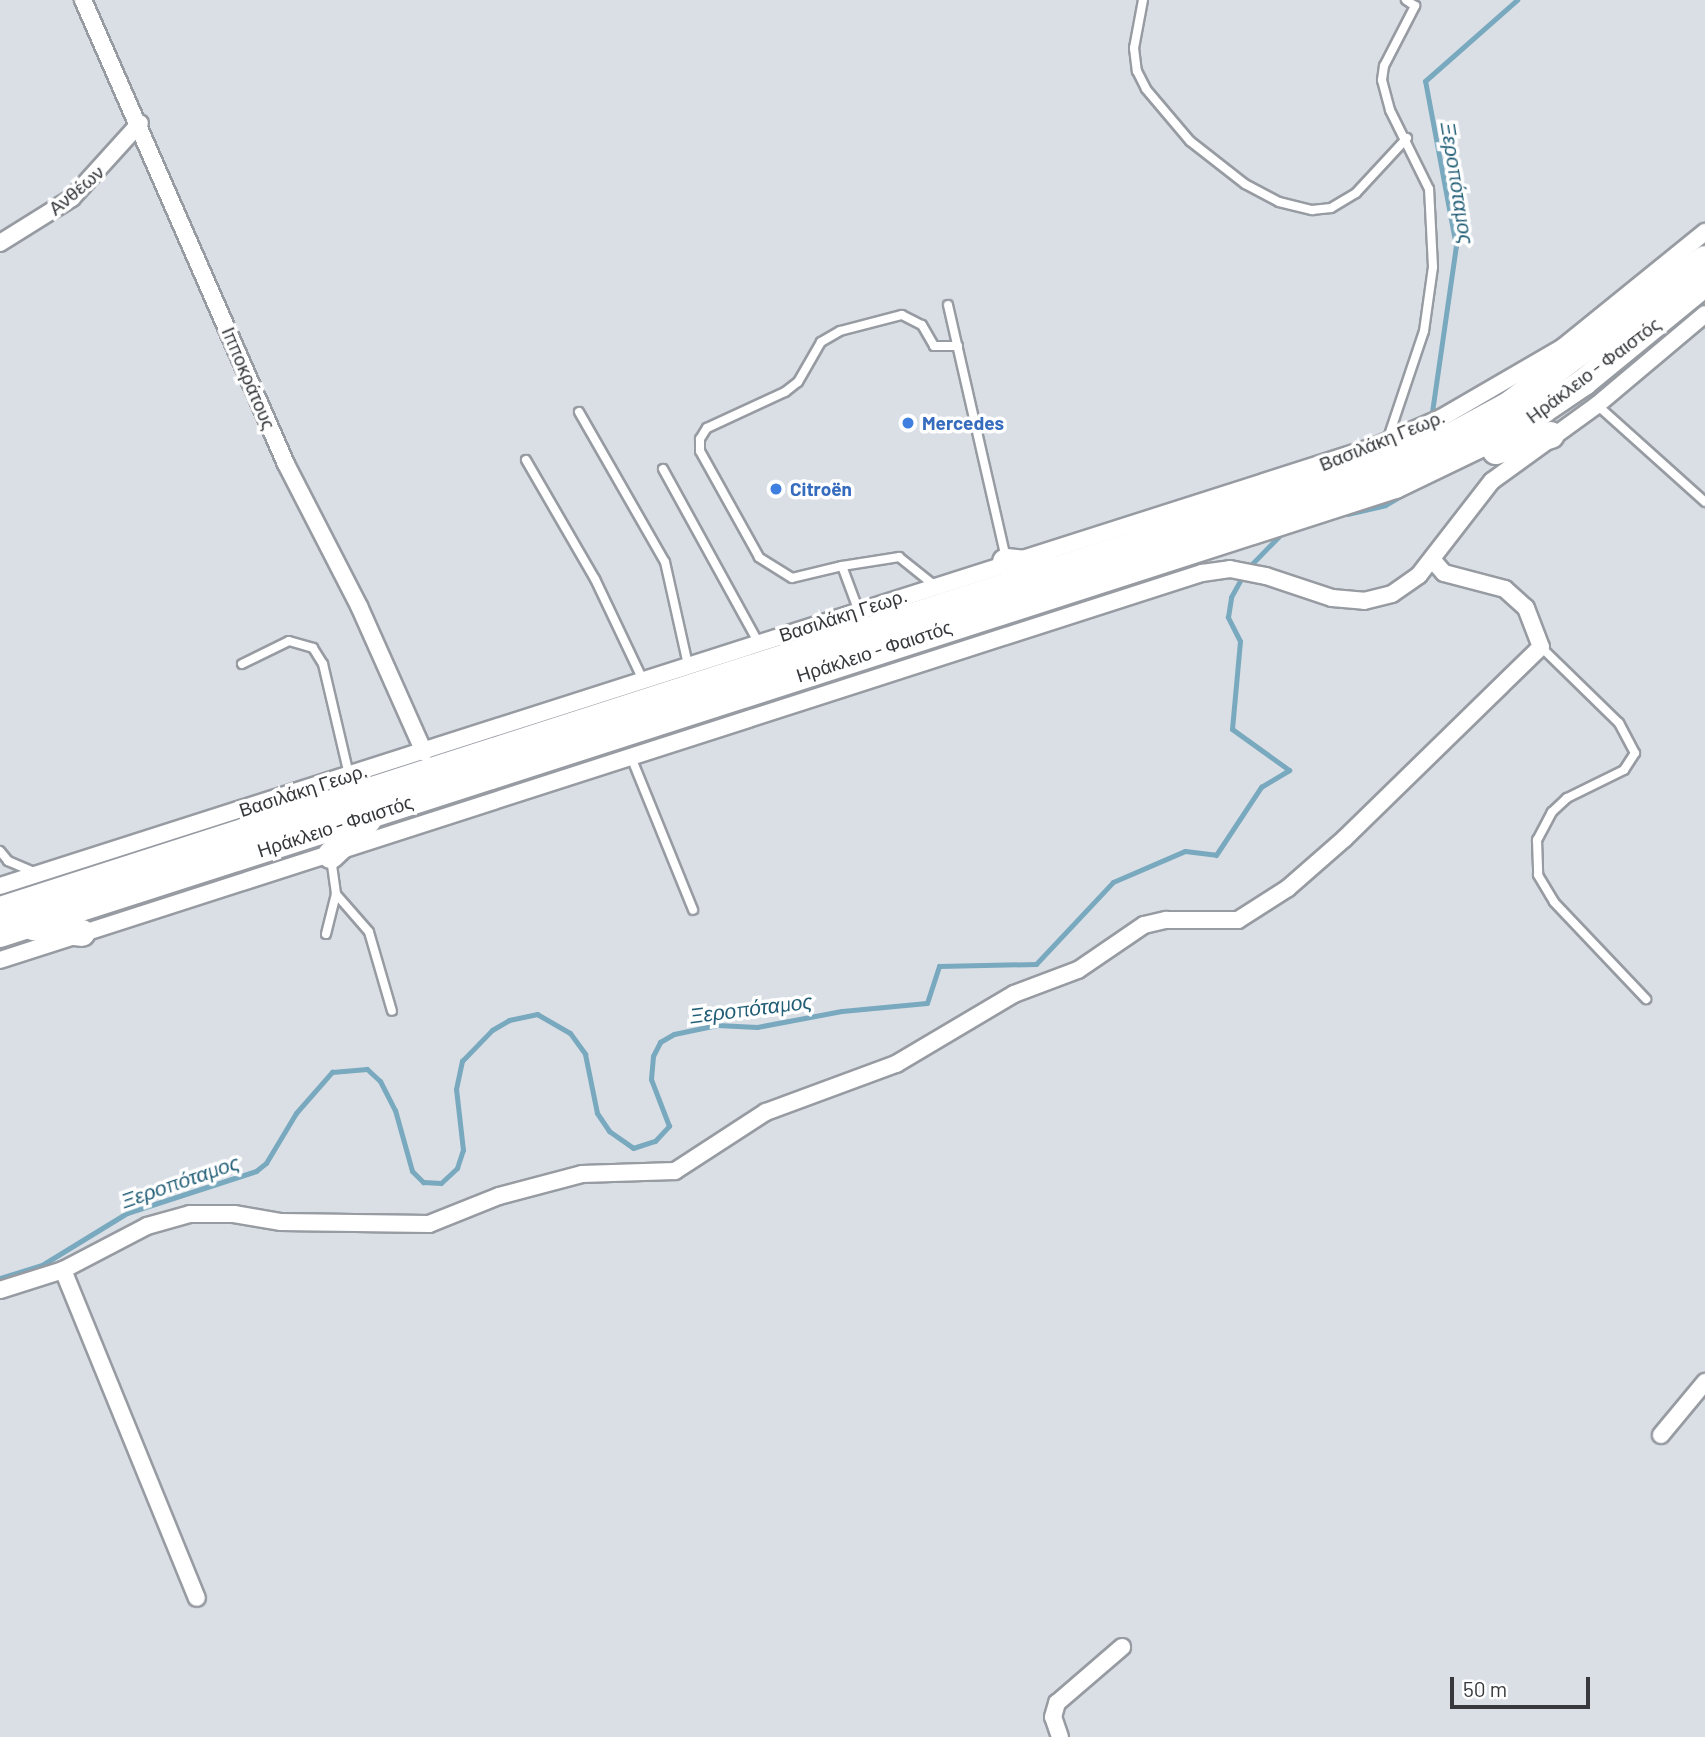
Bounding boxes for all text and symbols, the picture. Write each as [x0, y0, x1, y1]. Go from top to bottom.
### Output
water label: Ξεροπόταμος [1436, 120, 1480, 246]
street label: Ανθέων [44, 160, 108, 220]
street label: Ηράκλειο - Φαιστός [1521, 312, 1665, 428]
street label: Ιπποκράτους [217, 323, 281, 433]
street label: Βασιλάκη Γεωρ. [1316, 404, 1448, 476]
place label: Mercedes [922, 412, 1004, 434]
marker: Mercedes [900, 415, 916, 431]
place label: Citroën [790, 478, 852, 500]
marker: Citroën [768, 481, 784, 497]
street label: Βασιλάκη Γεωρ. [776, 584, 910, 646]
street label: Ηράκλειο - Φαιστός [793, 615, 955, 687]
street label: Βασιλάκη Γεωρ. [236, 759, 370, 821]
street label: Ηράκλειο - Φαιστός [254, 790, 416, 862]
water label: Ξεροπόταμος [688, 988, 814, 1028]
water label: Ξεροπόταμος [118, 1149, 242, 1213]
scale bar [1453, 1664, 1593, 1708]
text: 50 m [1463, 1676, 1507, 1701]

